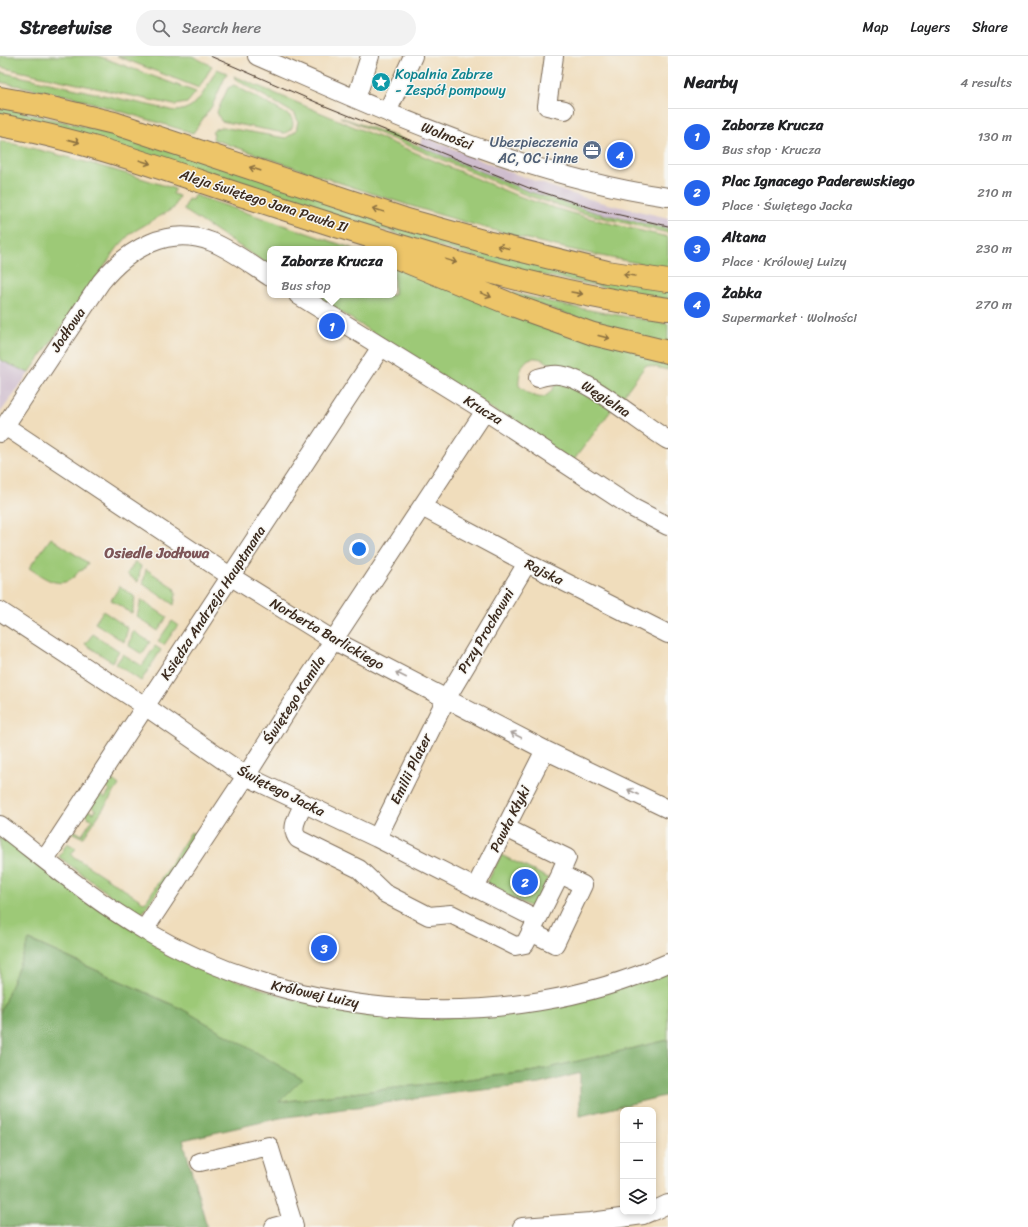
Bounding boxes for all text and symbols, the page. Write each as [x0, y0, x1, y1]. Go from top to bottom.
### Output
search box [136, 10, 416, 46]
text: Streetwise [20, 11, 112, 44]
text: Search here [182, 15, 261, 41]
text: Map [863, 15, 888, 40]
text: Layers [910, 15, 950, 40]
text: Share [972, 15, 1008, 40]
icon: search [150, 17, 172, 39]
place label: Kopalnia Zabrze - Zespół pompowy [395, 62, 507, 103]
text: Nearby [684, 67, 738, 97]
place icon: Kopalnia Zabrze - Zespół pompowy [370, 71, 392, 93]
text: 4 results [960, 71, 1012, 94]
text: Zaborze Krucza [722, 112, 823, 138]
street label: Wolności [417, 115, 478, 158]
text: 1 [694, 125, 700, 148]
text: 130 m [978, 125, 1012, 148]
place label: Ubezpieczenia AC, OC i inne [490, 130, 578, 171]
one-way arrow [67, 138, 80, 145]
text: Bus stop · Krucza [722, 138, 821, 161]
office icon: Ubezpieczenia AC, OC i inne [581, 139, 603, 161]
pin: 4 [607, 140, 633, 170]
one-way arrow [138, 159, 151, 166]
street label: Aleja świętego Jana Pawła II [176, 162, 352, 240]
one-way arrow [249, 165, 261, 173]
text: Plac Ignacego Paderewskiego [722, 168, 915, 194]
text: 2 [693, 181, 701, 204]
text: 210 m [977, 181, 1012, 204]
text: Place · Świętego Jacka [722, 194, 852, 217]
one-way arrow [372, 206, 385, 213]
text: Altana [722, 224, 766, 250]
text: 3 [693, 237, 701, 260]
text: 230 m [976, 237, 1012, 260]
one-way arrow [496, 243, 509, 250]
popup [267, 246, 397, 298]
text: Zaborze Krucza [281, 248, 383, 274]
text: Place · Królowej Luizy [722, 250, 846, 273]
one-way arrow [444, 258, 457, 265]
one-way arrow [623, 271, 636, 279]
text: Bus stop [281, 274, 331, 297]
text: Żabka [722, 280, 761, 306]
one-way arrow [570, 289, 583, 297]
one-way arrow [479, 291, 491, 299]
text: 4 [693, 293, 701, 316]
text: 270 m [975, 293, 1012, 316]
street label: Jodłowa [43, 303, 92, 358]
text: Supermarket · Wolności [722, 306, 857, 329]
pin: 1 [319, 311, 345, 341]
one-way arrow [598, 334, 611, 341]
street label: Węgielna [576, 374, 636, 424]
street label: Krucza [458, 388, 508, 432]
street label: Księdza Andrzeja Hauptmana [154, 521, 272, 685]
your location [349, 539, 369, 559]
district label: Osiedle Jodłowa [104, 540, 210, 566]
street label: Rajska [520, 552, 569, 593]
street label: Przy Prochowni [451, 583, 522, 678]
street label: Norberta Barlickiego [265, 591, 389, 677]
street label: Świętego Kamila [256, 651, 332, 749]
one-way arrow [395, 671, 407, 679]
street label: Emilii Plater [383, 728, 440, 809]
one-way arrow [511, 731, 523, 738]
street label: Świętego Jacka [233, 758, 330, 824]
street label: Pawła Kłyki [482, 780, 538, 857]
one-way arrow [627, 788, 639, 795]
pin: 2 [512, 867, 538, 897]
pin: 3 [311, 933, 337, 963]
street label: Królowej Luizy [269, 973, 362, 1016]
map controls [620, 1107, 656, 1215]
button: + [620, 1107, 656, 1143]
button: − [620, 1143, 656, 1179]
button: layers [620, 1179, 656, 1215]

